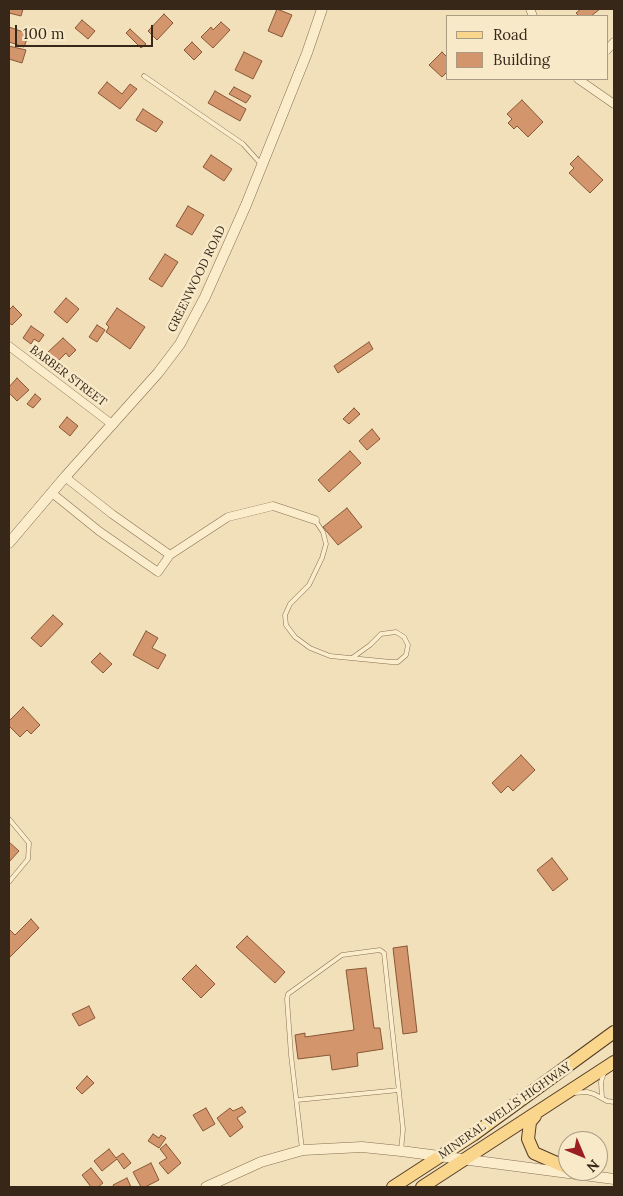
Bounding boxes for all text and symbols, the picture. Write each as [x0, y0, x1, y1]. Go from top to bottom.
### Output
scale bar [18, 15, 155, 47]
legend [446, 15, 608, 80]
text: 100 m [23, 24, 64, 43]
text: Road [493, 25, 528, 44]
text: Building [493, 50, 550, 69]
street label: GREENWOOD ROAD [165, 223, 229, 335]
street label: BARBER STREET [27, 342, 109, 410]
street label: MINERAL WELLS HIGHWAY [436, 1060, 574, 1162]
north arrow [558, 1131, 608, 1181]
text: N [583, 1156, 603, 1176]

